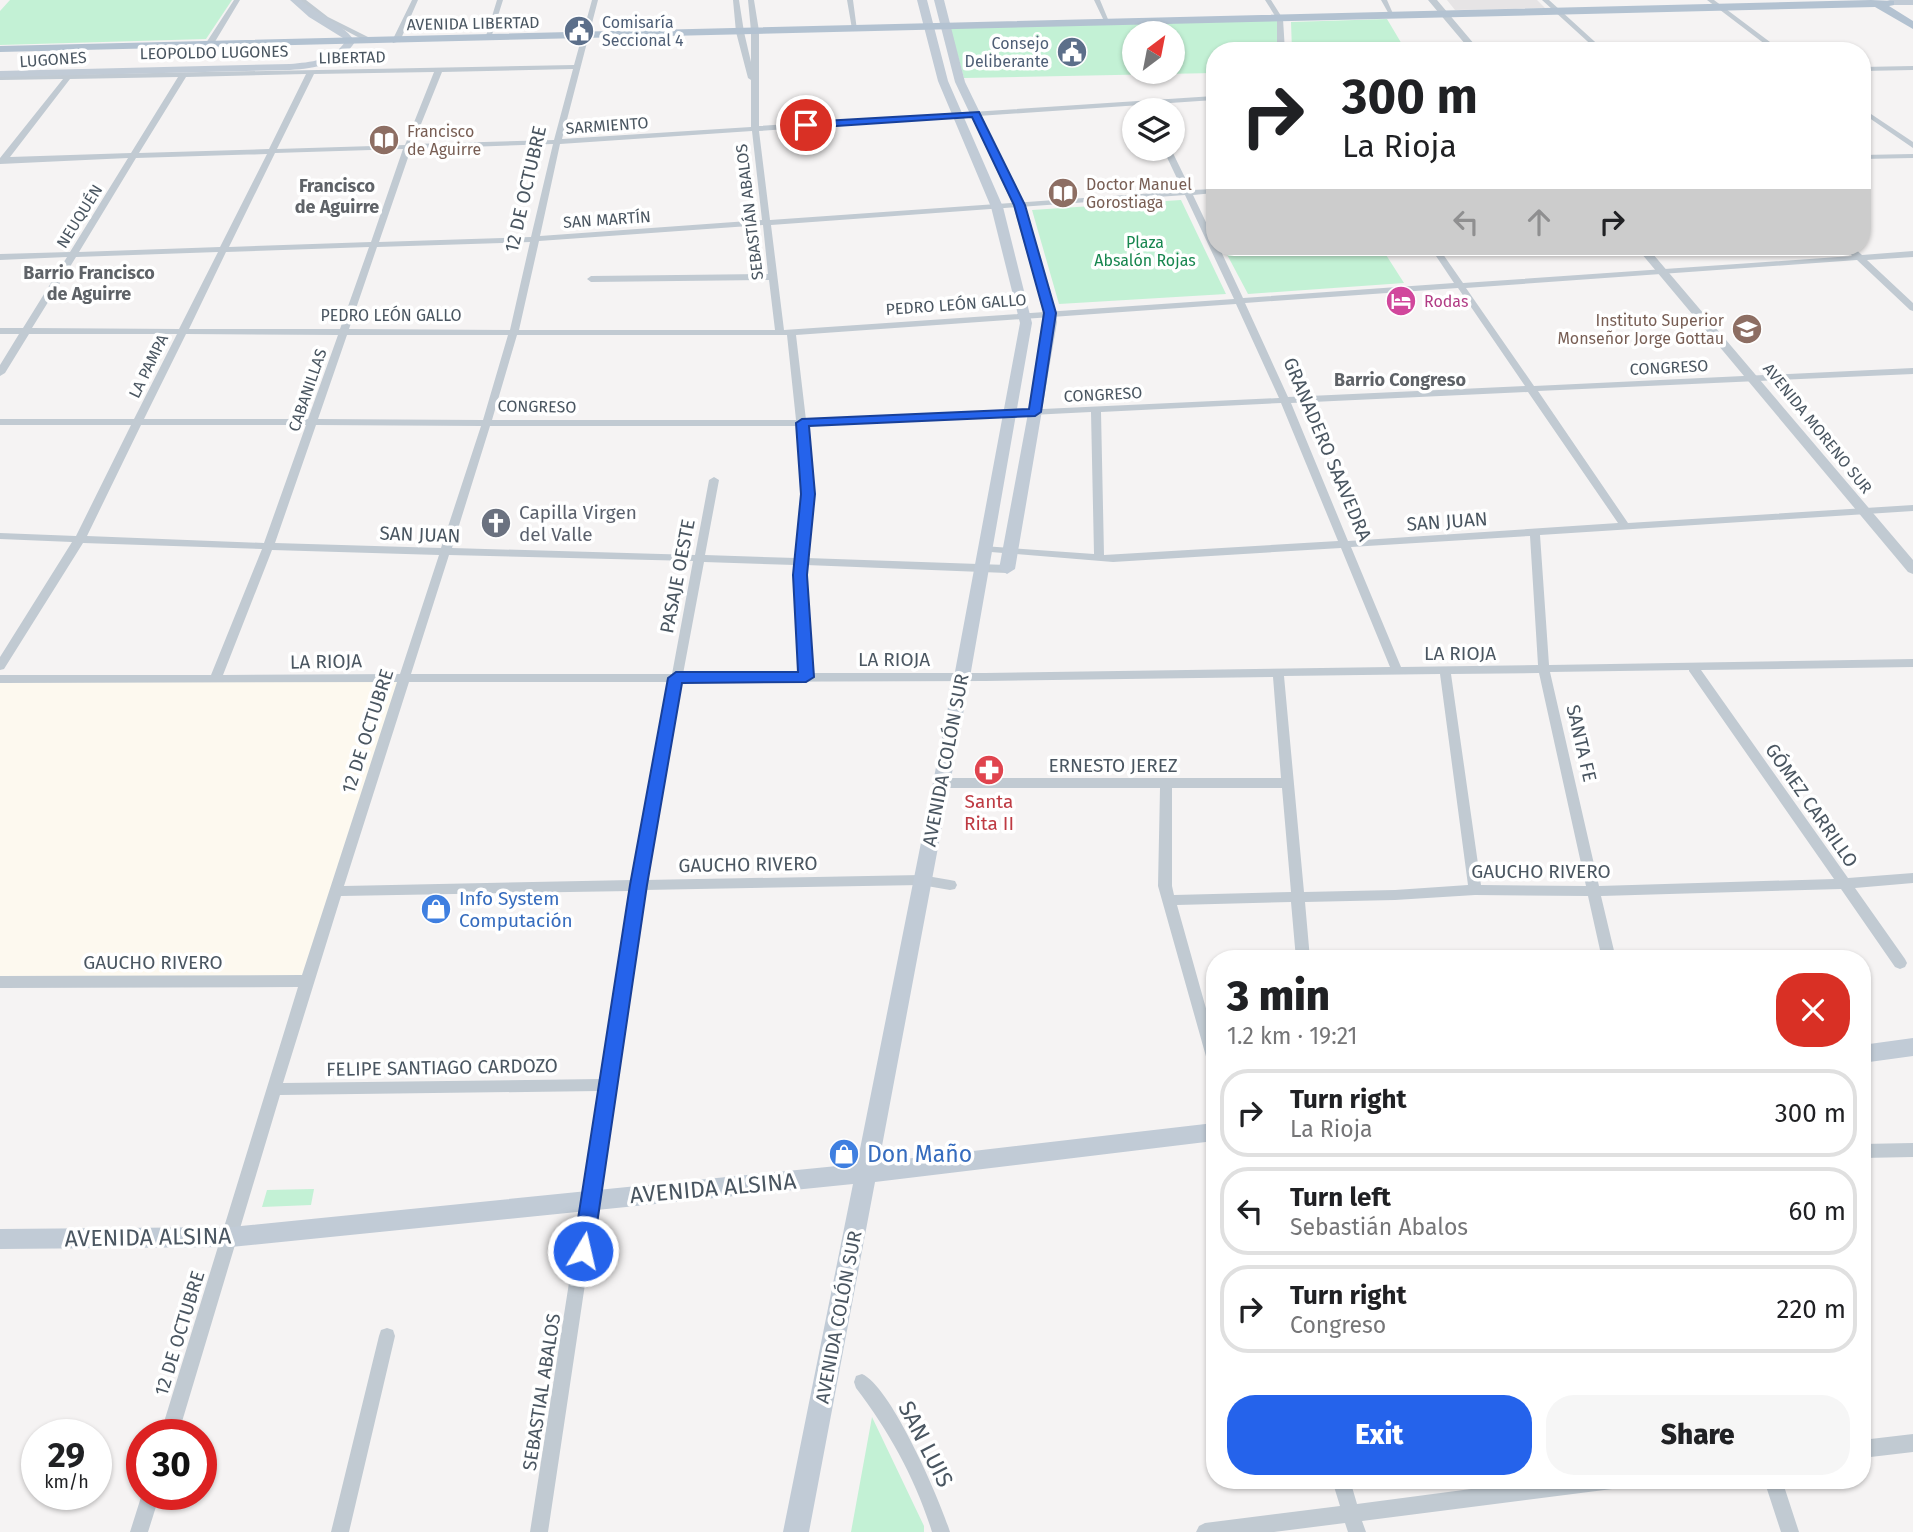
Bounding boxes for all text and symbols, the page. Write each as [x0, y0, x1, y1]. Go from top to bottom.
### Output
street label: AVENIDA LIBERTAD [406, 13, 540, 34]
place label: Comisaría Seccional 4 [602, 13, 684, 50]
public building icon: Comisaría Seccional 4 [562, 14, 596, 48]
north arrow [1122, 21, 1185, 84]
map controls [1122, 21, 1185, 161]
place label: Consejo Deliberante [965, 34, 1049, 71]
public building icon: Consejo Deliberante [1055, 35, 1089, 69]
street label: LEOPOLDO LUGONES [139, 42, 289, 63]
street label: LIBERTAD [318, 47, 386, 68]
street label: LUGONES [19, 48, 88, 71]
text: 300 m [1342, 67, 1478, 126]
icon: right [1227, 70, 1318, 161]
pin [776, 95, 836, 155]
button: layers [1122, 98, 1185, 161]
icon: arrive [787, 106, 825, 144]
street label: SARMIENTO [565, 113, 649, 138]
place label: Francisco de Aguirre [407, 122, 481, 159]
library icon: Francisco de Aguirre [367, 123, 401, 157]
street label: 12 DE OCTUBRE [500, 124, 551, 255]
text: La Rioja [1342, 127, 1457, 165]
street label: SEBASTIÁN ABALOS [731, 143, 767, 281]
district label: Francisco de Aguirre [295, 175, 379, 218]
place label: Doctor Manuel Gorostiaga [1086, 175, 1192, 212]
library icon: Doctor Manuel Gorostiaga [1046, 176, 1080, 210]
street label: NEUQUÉN [52, 181, 106, 251]
icon: left [1447, 203, 1485, 241]
icon: ahead [1520, 203, 1558, 241]
icon: right [1593, 203, 1631, 241]
street label: SAN MARTÍN [562, 206, 652, 232]
park label: Plaza Absalón Rojas [1094, 233, 1196, 270]
district label: Barrio Francisco de Aguirre [23, 262, 155, 305]
hotel icon: Rodas [1384, 284, 1418, 318]
street label: PEDRO LEÓN GALLO [885, 289, 1027, 319]
place label: Rodas [1424, 292, 1468, 311]
street label: PEDRO LEÓN GALLO [320, 305, 462, 325]
place label: Instituto Superior Monseñor Jorge Gottau [1557, 311, 1725, 348]
school or university icon: Instituto Superior Monseñor Jorge Gottau [1730, 312, 1764, 346]
street label: LA PAMPA [125, 330, 172, 401]
street label: CABANILLAS [284, 346, 331, 434]
street label: GRANADERO SAAVEDRA [1278, 354, 1377, 545]
street label: CONGRESO [1629, 356, 1709, 379]
street label: AVENIDA MORENO SUR [1759, 359, 1876, 498]
district label: Barrio Congreso [1334, 369, 1466, 391]
street label: CONGRESO [1063, 383, 1143, 406]
street label: CONGRESO [498, 396, 576, 417]
place label: Capilla Virgen del Valle [519, 501, 637, 546]
church icon: Capilla Virgen del Valle [479, 506, 513, 540]
street label: SAN JUAN [1406, 507, 1488, 536]
street label: PASAJE OESTE [655, 517, 700, 635]
street label: SAN JUAN [379, 522, 461, 547]
street label: LA RIOJA [1424, 642, 1496, 665]
street label: LA RIOJA [858, 648, 930, 671]
street label: LA RIOJA [290, 649, 362, 674]
street label: 12 DE OCTUBRE [337, 666, 398, 796]
street label: AVENIDA COLÓN SUR [917, 671, 974, 848]
street label: SANTA FE [1561, 702, 1602, 784]
street label: GÓMEZ CARRILLO [1760, 739, 1863, 872]
pharmacy icon: Santa Rita II [972, 753, 1006, 787]
street label: ERNESTO JEREZ [1048, 754, 1178, 777]
place label: Santa Rita II [964, 790, 1014, 835]
street label: GAUCHO RIVERO [678, 852, 818, 877]
street label: GAUCHO RIVERO [1471, 860, 1611, 883]
place label: Info System Computación [459, 887, 573, 932]
shop icon: Info System Computación [419, 892, 453, 926]
street label: GAUCHO RIVERO [83, 951, 223, 974]
text: 3 min [1227, 971, 1330, 1021]
button: close [1776, 973, 1850, 1047]
text: 1.2 km · 19:21 [1227, 1022, 1357, 1050]
street label: FELIPE SANTIAGO CARDOZO [326, 1054, 558, 1081]
text: Turn right [1290, 1084, 1407, 1115]
icon: right [1231, 1094, 1269, 1132]
text: 300 m [1775, 1098, 1846, 1129]
text: La Rioja [1290, 1115, 1373, 1143]
shop icon: Don Maño [827, 1137, 861, 1171]
place label: Don Maño [867, 1140, 972, 1168]
street label: AVENIDA ALSINA [629, 1167, 798, 1209]
text: Turn left [1290, 1182, 1391, 1213]
icon: left [1231, 1192, 1269, 1230]
text: 60 m [1788, 1196, 1846, 1227]
text: Sebastián Abalos [1290, 1213, 1468, 1241]
position arrow [546, 1214, 620, 1288]
street label: AVENIDA ALSINA [64, 1222, 232, 1252]
street label: AVENIDA COLÓN SUR [810, 1228, 867, 1405]
street label: 12 DE OCTUBRE [150, 1268, 209, 1398]
text: Turn right [1290, 1280, 1407, 1311]
icon: right [1231, 1290, 1269, 1328]
text: 220 m [1777, 1294, 1846, 1325]
text: Congreso [1290, 1311, 1386, 1339]
street label: SEBASTIAL ABALOS [518, 1312, 565, 1472]
button: Exit [1227, 1395, 1532, 1475]
button: Share [1546, 1395, 1850, 1475]
street label: SAN LUIS [892, 1396, 960, 1492]
speed limit sign: 30 [126, 1419, 217, 1510]
text: 29 [48, 1434, 85, 1476]
text: km/h [44, 1471, 89, 1493]

